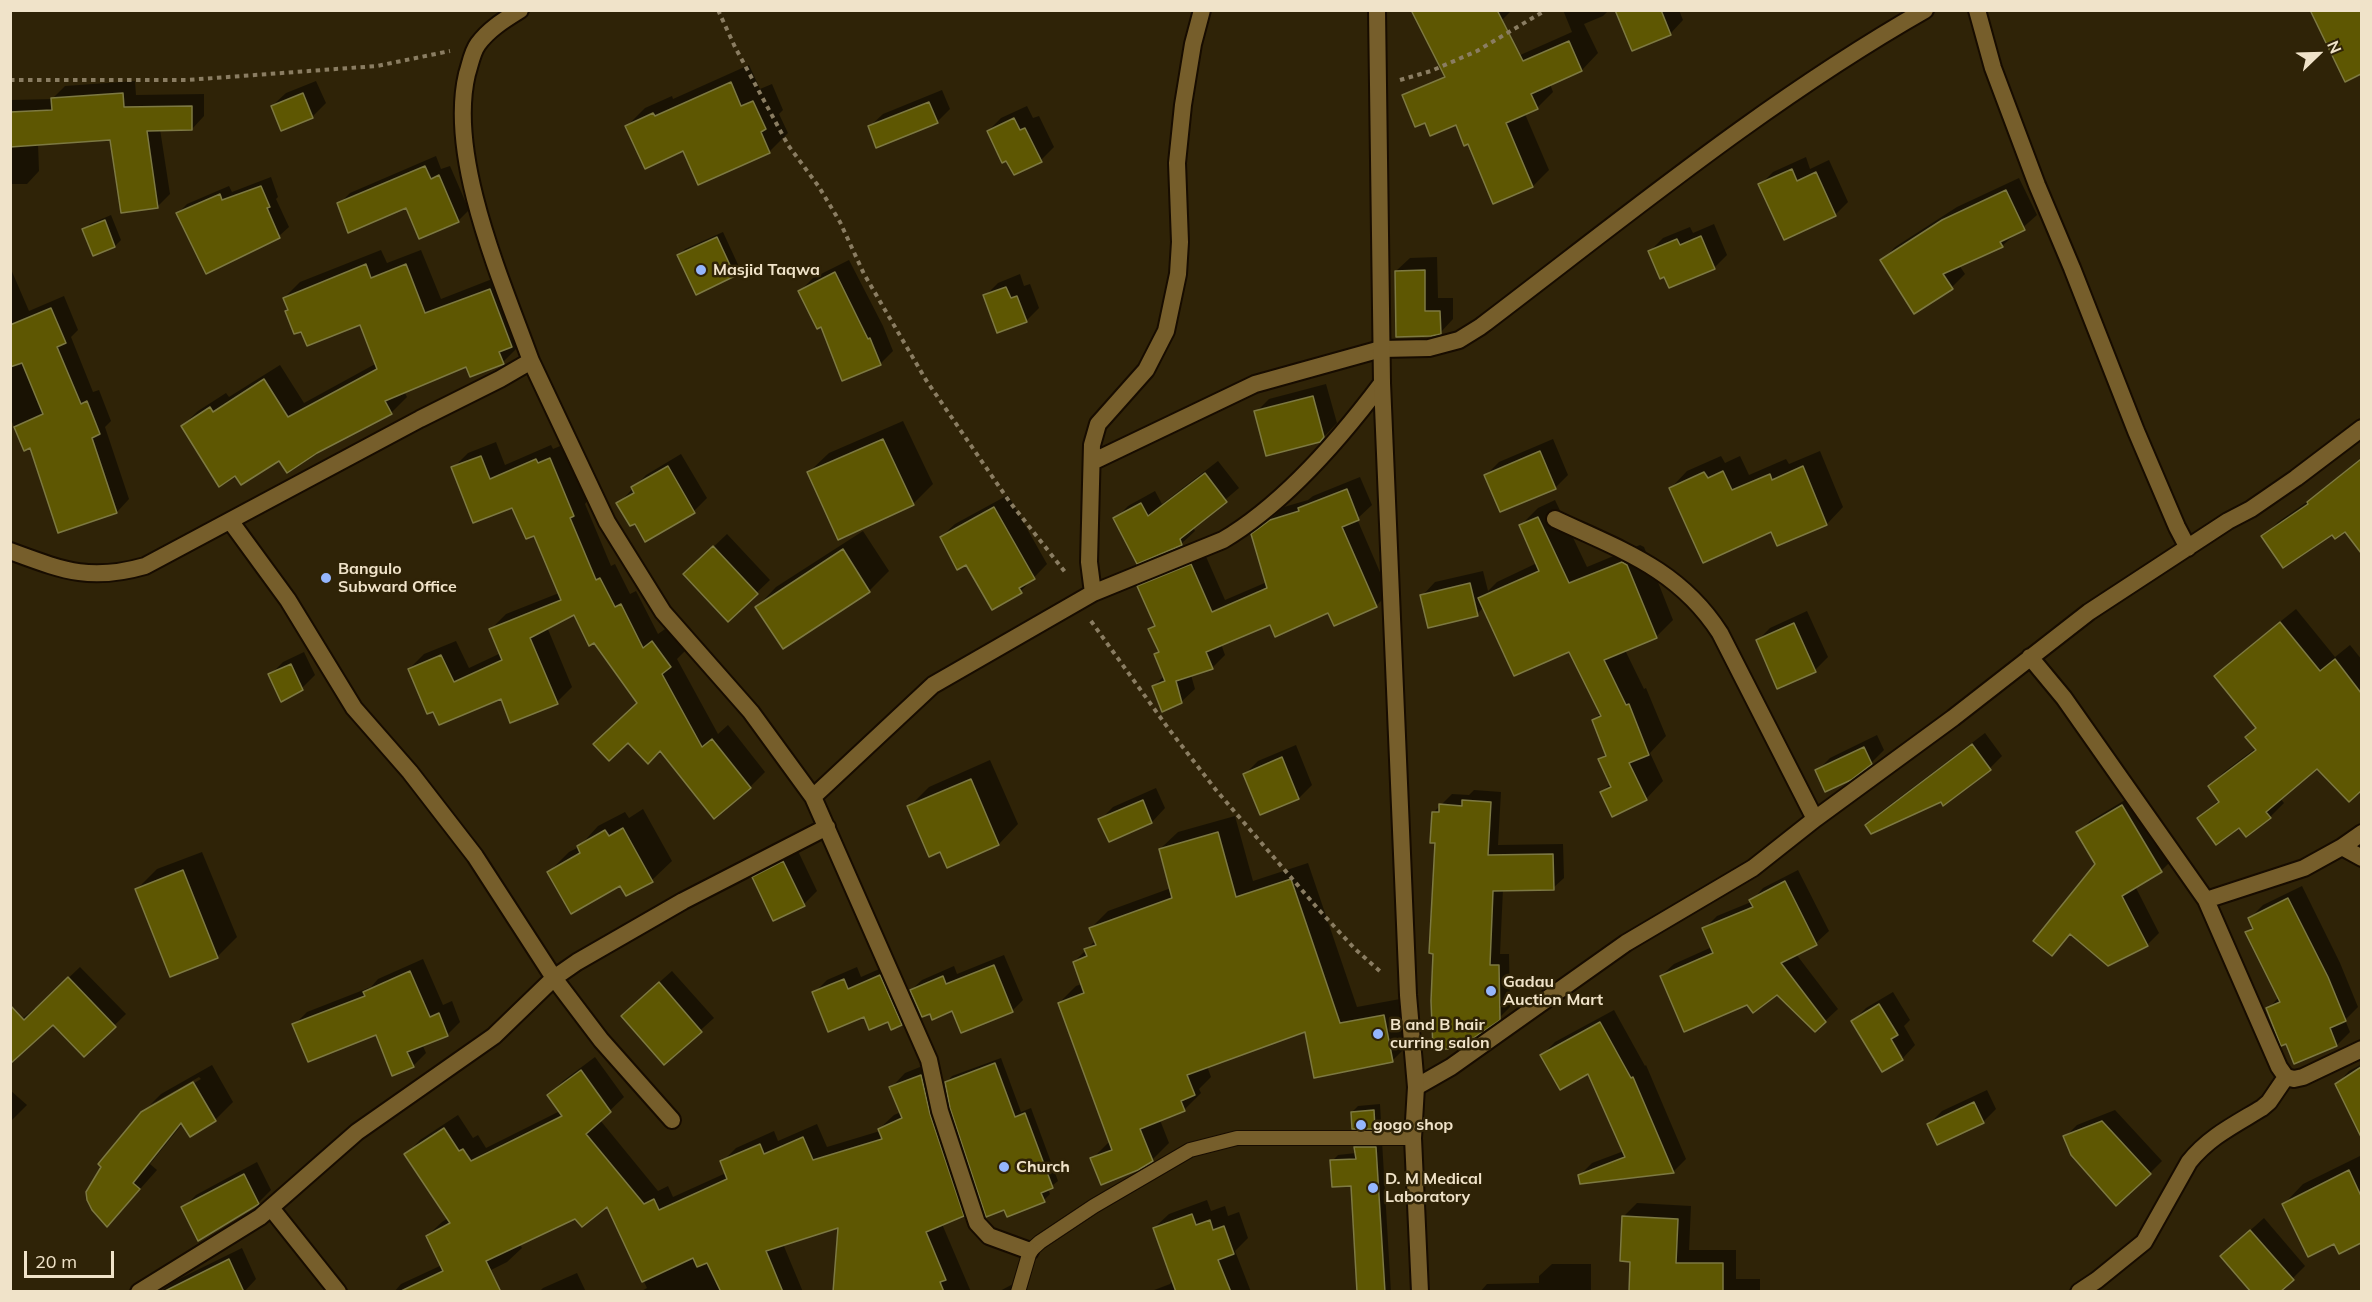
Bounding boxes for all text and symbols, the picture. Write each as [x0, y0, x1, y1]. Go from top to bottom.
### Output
north arrow [2288, 24, 2348, 84]
text: N [2323, 37, 2346, 56]
place label: Masjid Taqwa [713, 260, 820, 280]
marker: Masjid Taqwa [694, 263, 708, 277]
place label: Bangulo Subward Office [338, 559, 457, 597]
marker: Bangulo Subward Office [319, 571, 333, 585]
place label: Gadau Auction Mart [1503, 972, 1603, 1010]
marker: Gadau Auction Mart [1484, 984, 1498, 998]
place label: B and B hair curring salon [1390, 1015, 1490, 1053]
marker: B and B hair curring salon [1371, 1027, 1385, 1041]
place label: gogo shop [1373, 1115, 1453, 1135]
marker: gogo shop [1354, 1118, 1368, 1132]
place label: Church [1016, 1157, 1070, 1177]
marker: Church [997, 1160, 1011, 1174]
place label: D. M Medical Laboratory [1385, 1169, 1482, 1207]
marker: D. M Medical Laboratory [1366, 1181, 1380, 1195]
scale bar [27, 1239, 117, 1277]
text: 20 m [35, 1250, 77, 1273]

